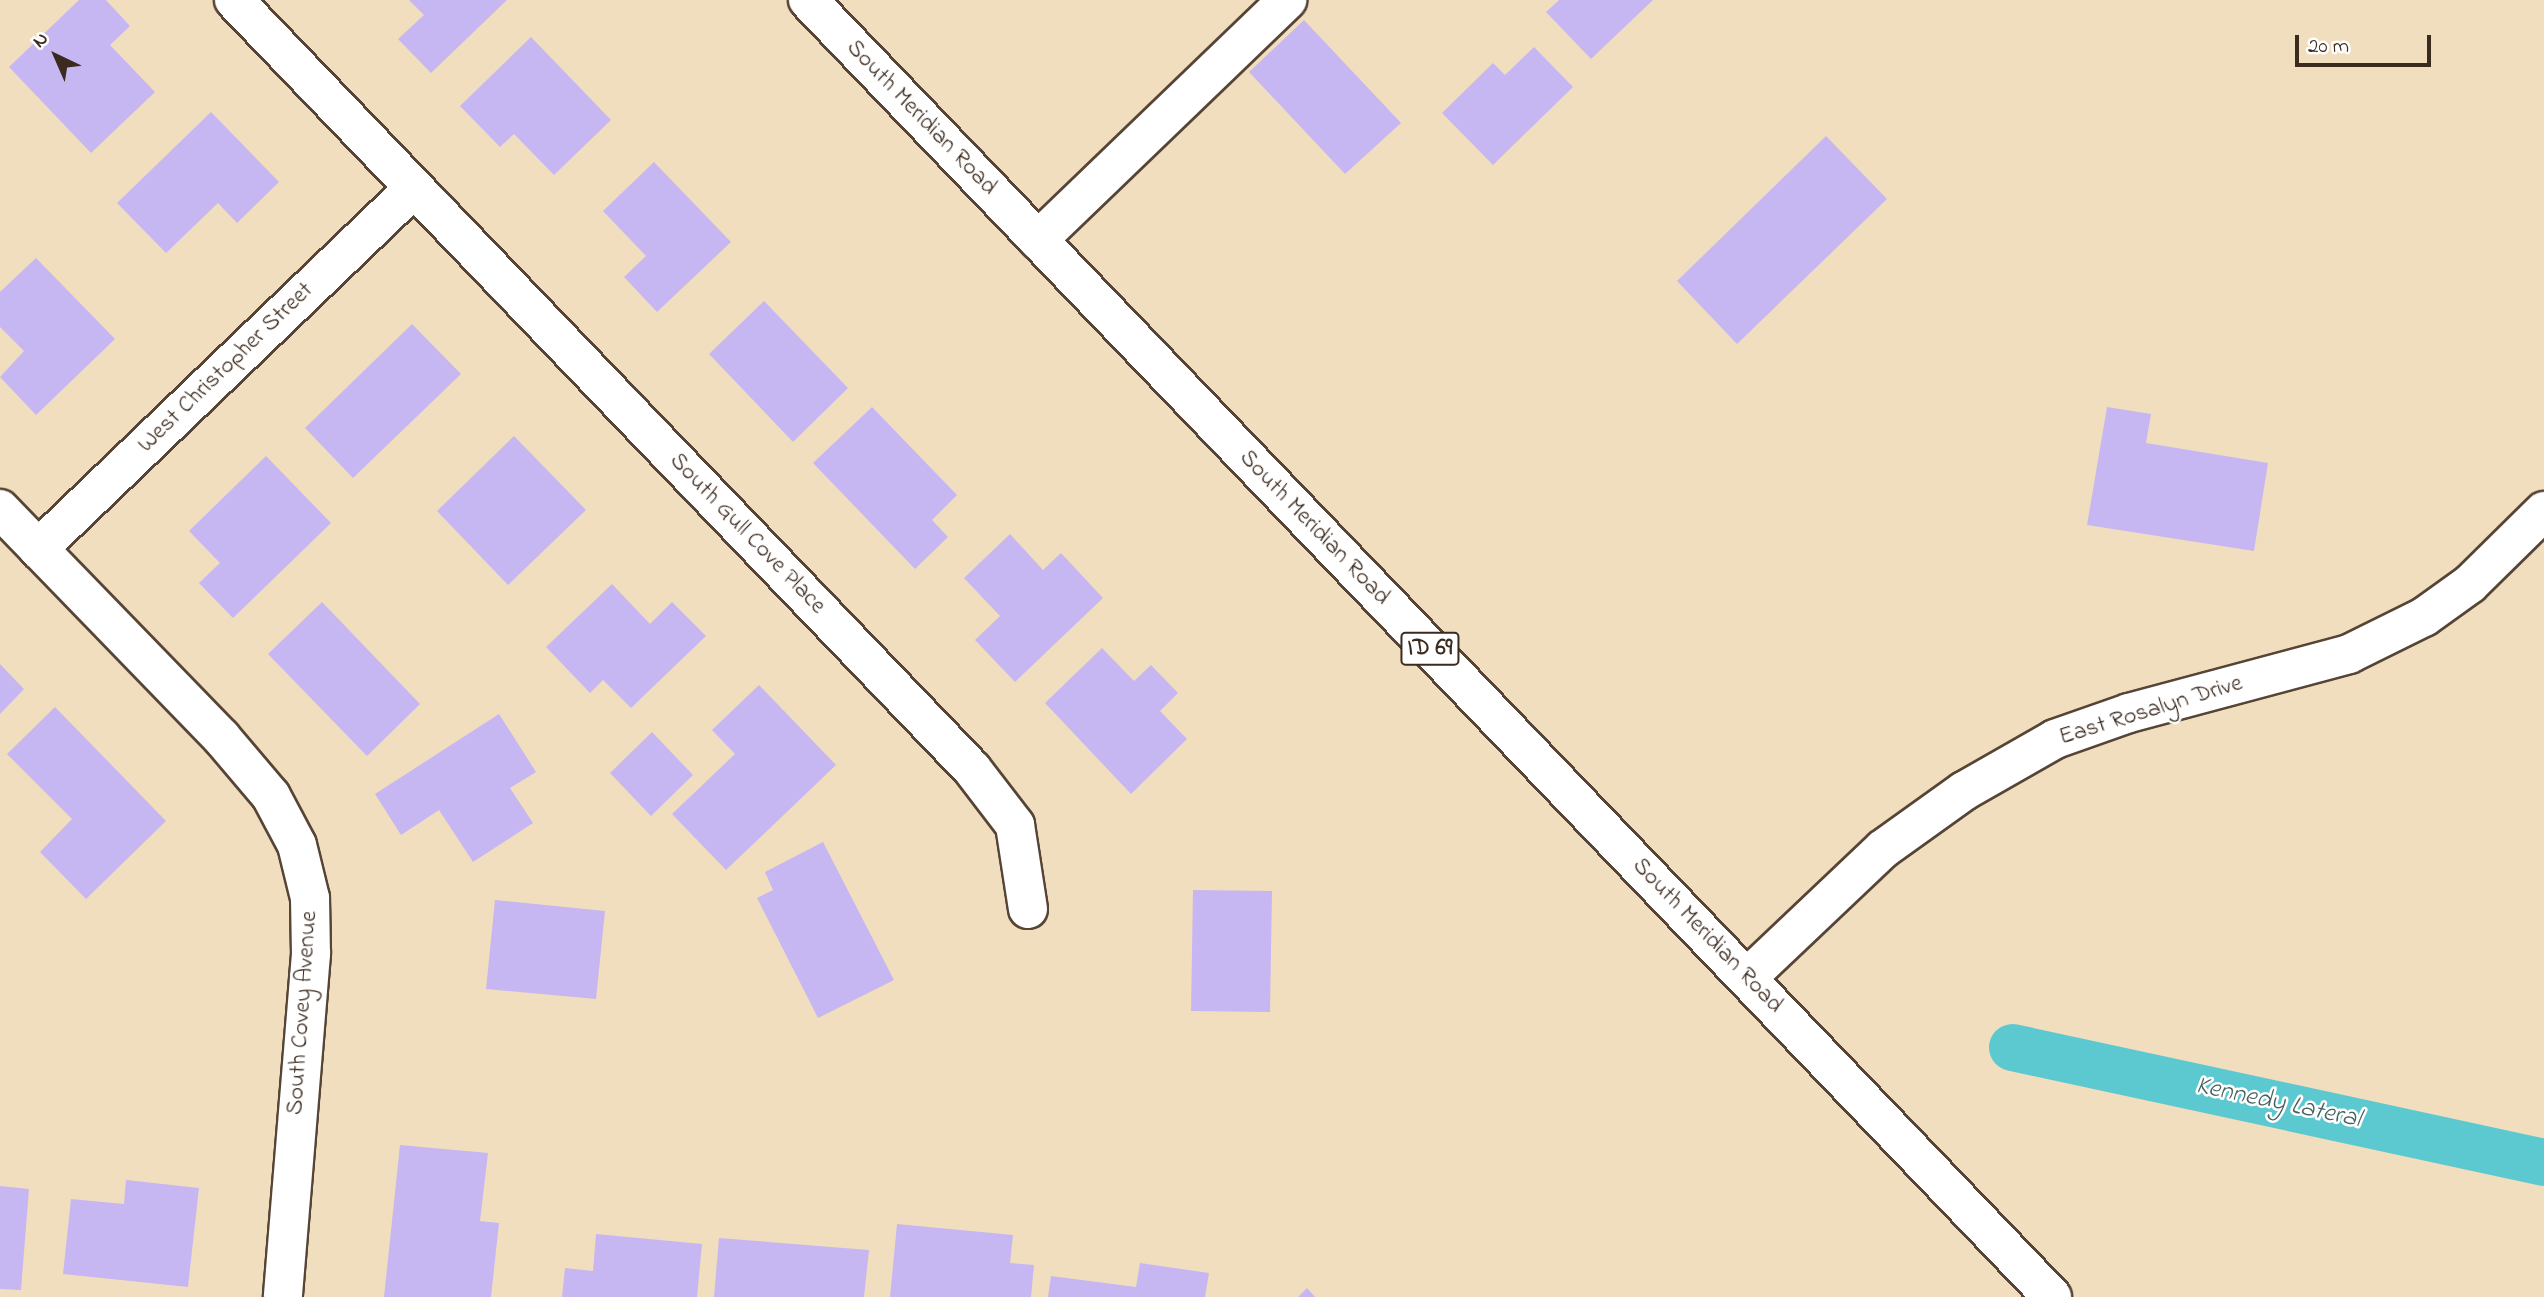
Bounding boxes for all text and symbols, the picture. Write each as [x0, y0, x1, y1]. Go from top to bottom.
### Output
north arrow [21, 21, 91, 91]
scale bar [2299, 21, 2436, 65]
text: N [27, 26, 55, 55]
text: 20 m [2308, 32, 2349, 62]
street label: South Meridian Road [839, 34, 1003, 202]
street label: West Christopher Street [132, 277, 320, 459]
street label: South Meridian Road [1232, 444, 1396, 612]
street label: South Gull Cove Place [663, 447, 831, 621]
road number: ID 69 [1400, 629, 1460, 668]
street label: East Rosalyn Drive [2056, 669, 2246, 753]
street label: South Meridian Road [1625, 852, 1789, 1020]
street label: South Covey Avenue [282, 910, 324, 1116]
water label: Kennedy Lateral [2193, 1071, 2363, 1137]

